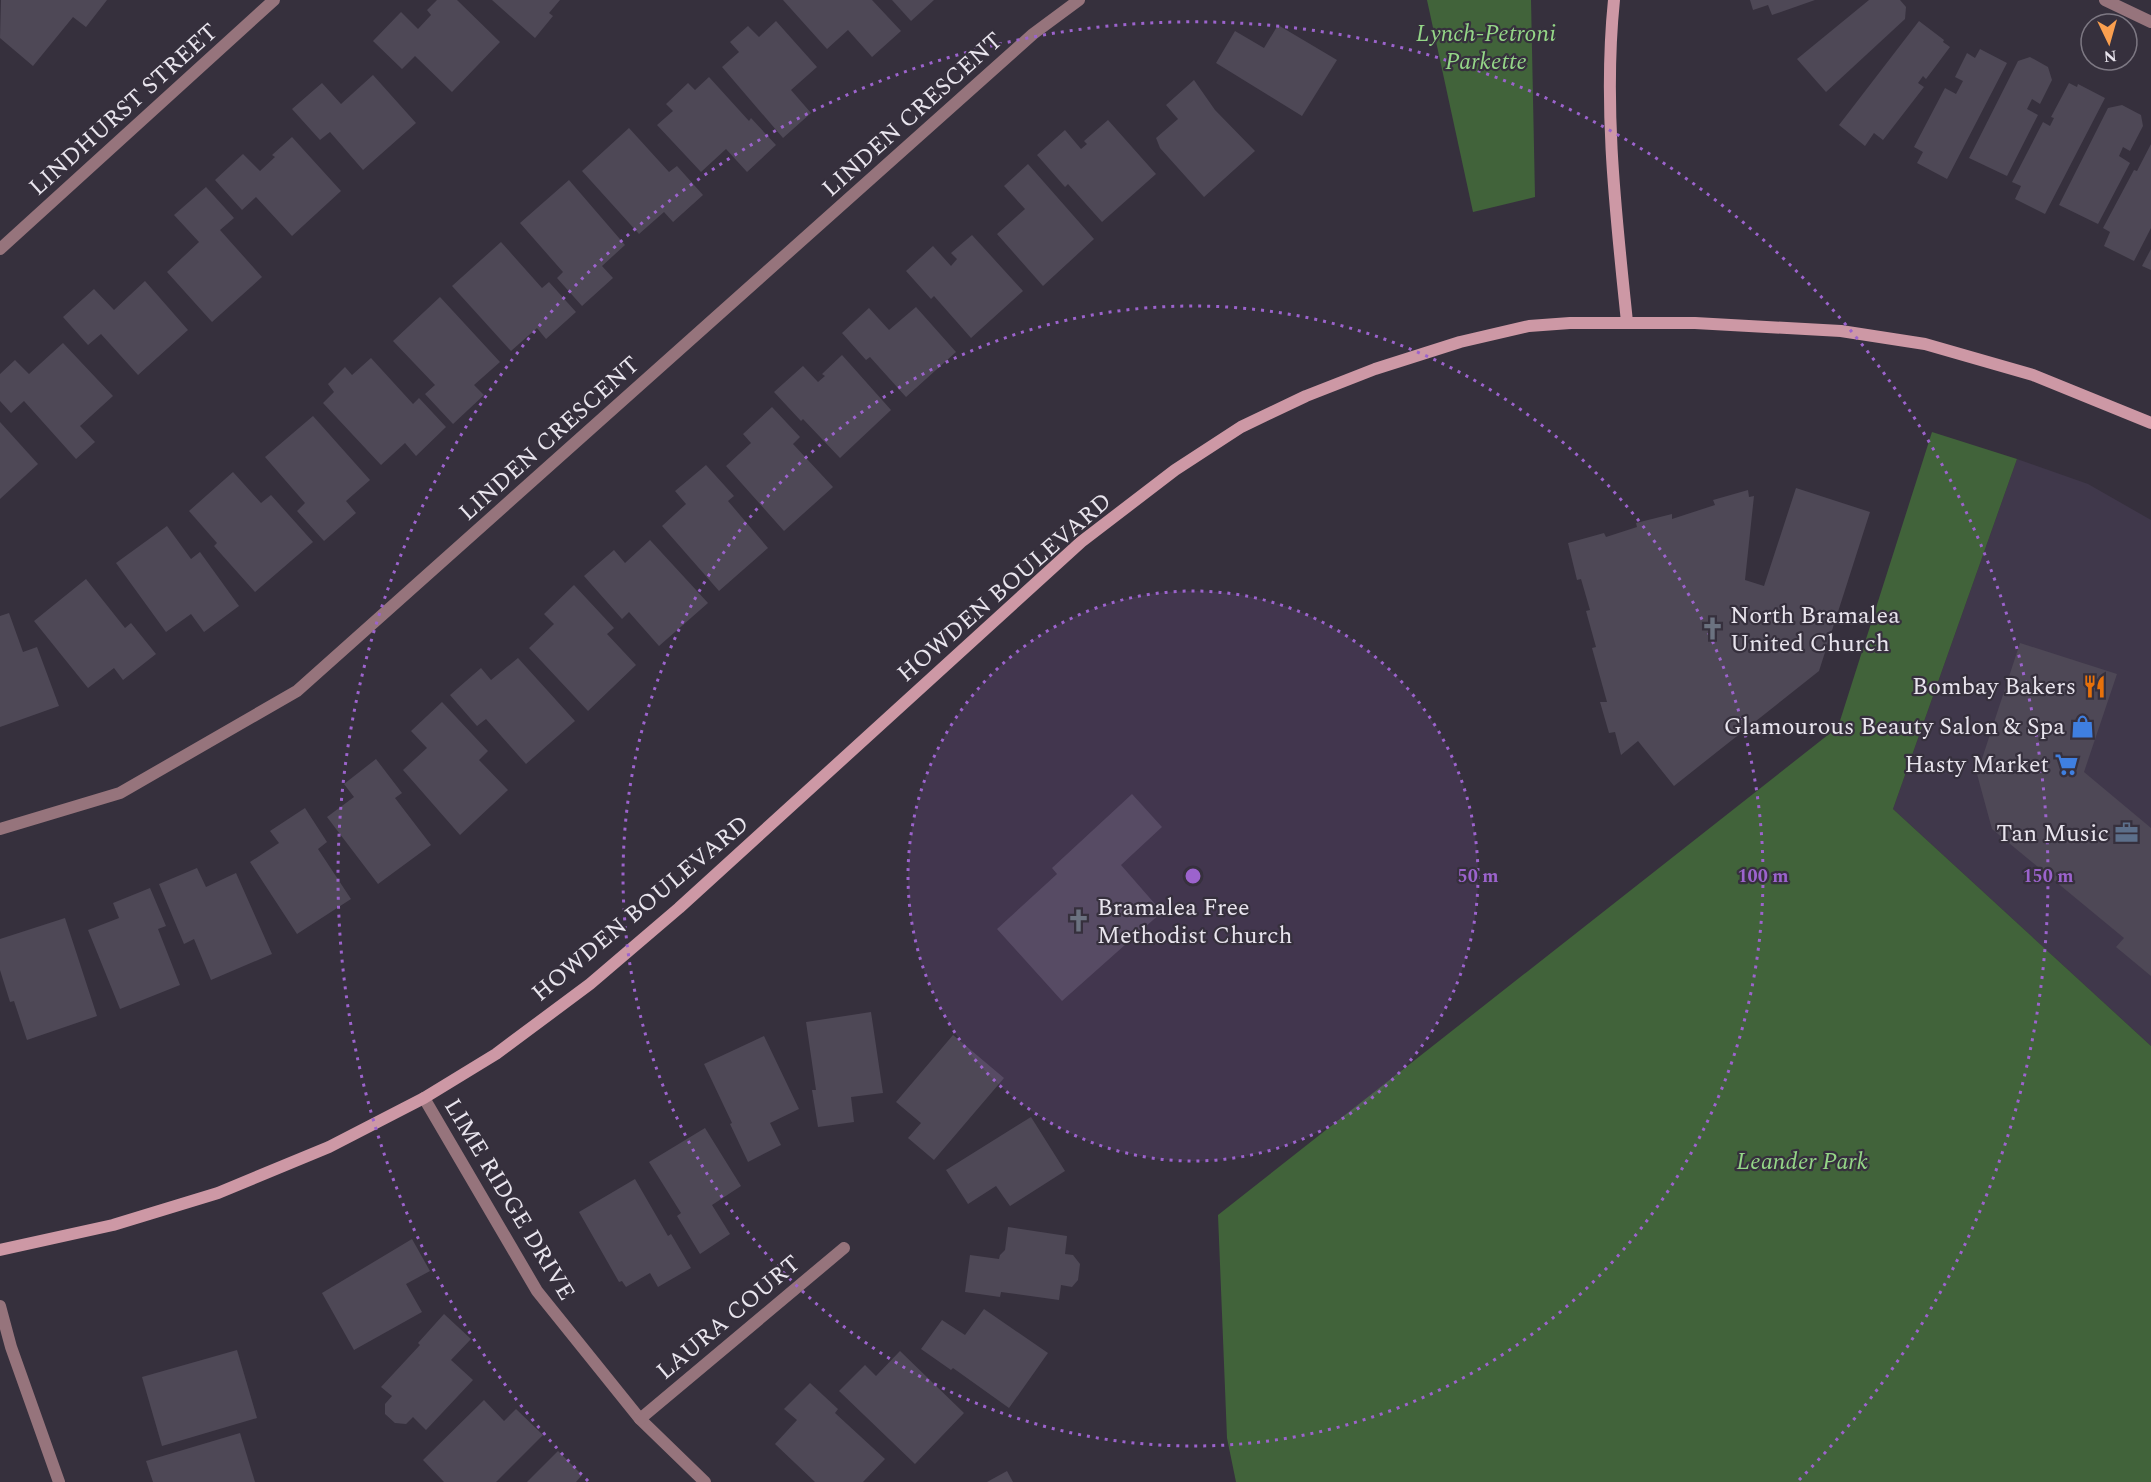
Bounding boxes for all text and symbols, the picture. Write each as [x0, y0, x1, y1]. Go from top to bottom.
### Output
north arrow [2079, 12, 2139, 72]
street label: LINDHURST STREET [21, 15, 226, 205]
park label: Lynch-Petroni Parkette [1416, 16, 1556, 80]
street label: LINDEN CRESCENT [814, 23, 1011, 206]
text: N [2103, 43, 2118, 68]
street label: LINDEN CRESCENT [451, 347, 648, 530]
street label: HOWDEN BOULEVARD [889, 484, 1120, 691]
place label: North Bramalea United Church [1730, 598, 1900, 662]
church icon: North Bramalea United Church [1699, 616, 1725, 642]
place label: Bombay Bakers [1912, 669, 2076, 705]
restaurant icon: Bombay Bakers [2081, 673, 2107, 699]
place label: Glamourous Beauty Salon & Spa [1724, 709, 2065, 745]
shop icon: Glamourous Beauty Salon & Spa [2070, 713, 2096, 739]
place label: Hasty Market [1904, 747, 2049, 783]
supermarket icon: Hasty Market [2054, 751, 2080, 777]
street label: HOWDEN BOULEVARD [524, 807, 757, 1011]
place label: Tan Music [1996, 816, 2109, 852]
office icon: Tan Music [2114, 820, 2140, 846]
text: 50 m [1458, 863, 1498, 890]
text: 100 m [1737, 863, 1789, 890]
text: 150 m [2022, 863, 2074, 890]
centre of rings [1183, 866, 1203, 886]
place label: Bramalea Free Methodist Church [1097, 890, 1293, 954]
church icon: Bramalea Free Methodist Church [1066, 908, 1092, 934]
street label: LIME RIDGE DRIVE [434, 1092, 584, 1308]
park label: Leander Park [1736, 1144, 1868, 1180]
street label: LAURA COURT [649, 1247, 809, 1389]

